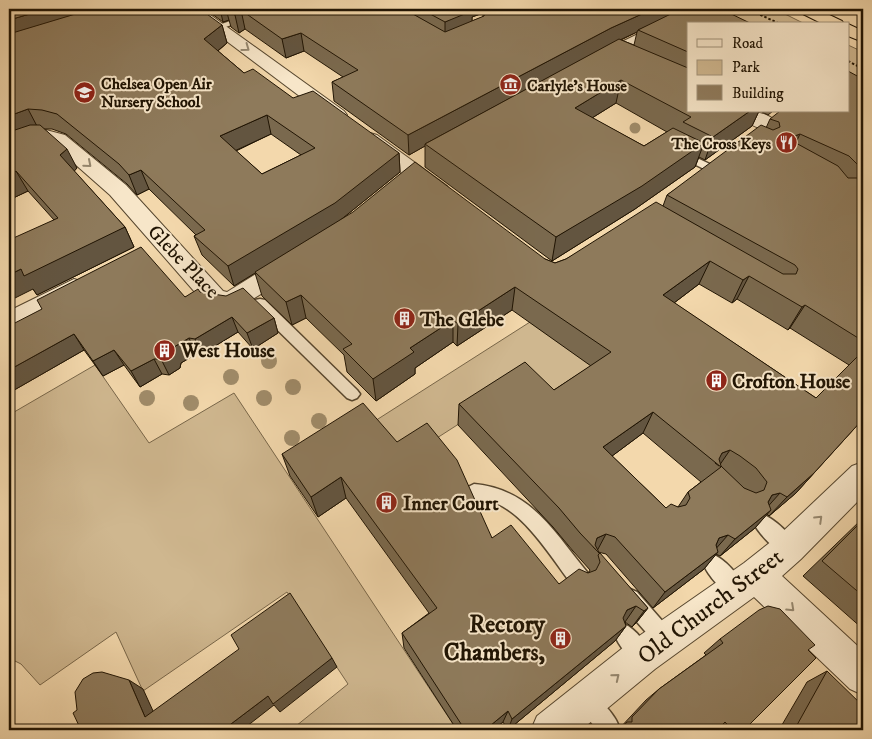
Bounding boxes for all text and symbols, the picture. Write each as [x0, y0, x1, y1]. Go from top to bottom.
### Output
legend [687, 22, 850, 112]
text: Road [732, 34, 764, 53]
one-way arrow [240, 42, 250, 51]
text: Park [732, 58, 761, 77]
museum icon: Carlyle's House [499, 73, 523, 97]
place label: Chelsea Open Air Nursery School [101, 74, 213, 112]
place label: Carlyle's House [527, 76, 627, 96]
school or university icon: Chelsea Open Air Nursery School [73, 80, 97, 104]
text: Building [732, 84, 784, 103]
restaurant icon: The Cross Keys [775, 131, 799, 155]
place label: The Cross Keys [670, 134, 772, 154]
one-way arrow [82, 159, 91, 167]
street label: Glebe Place [142, 220, 224, 304]
building icon: The Glebe [392, 307, 416, 331]
place label: The Glebe [419, 308, 505, 333]
building icon: West House [153, 338, 177, 362]
place label: West House [180, 339, 276, 364]
building icon: Crofton House [704, 369, 728, 393]
place label: Crofton House [732, 370, 851, 395]
building icon: Inner Court [375, 491, 399, 515]
place label: Inner Court [403, 492, 499, 517]
one-way arrow [813, 516, 822, 525]
street label: Old Church Street [632, 542, 790, 671]
one-way arrow [786, 602, 795, 611]
place label: Rectory Chambers, [444, 610, 546, 668]
building icon: Rectory Chambers, [549, 626, 573, 650]
one-way arrow [610, 674, 619, 683]

